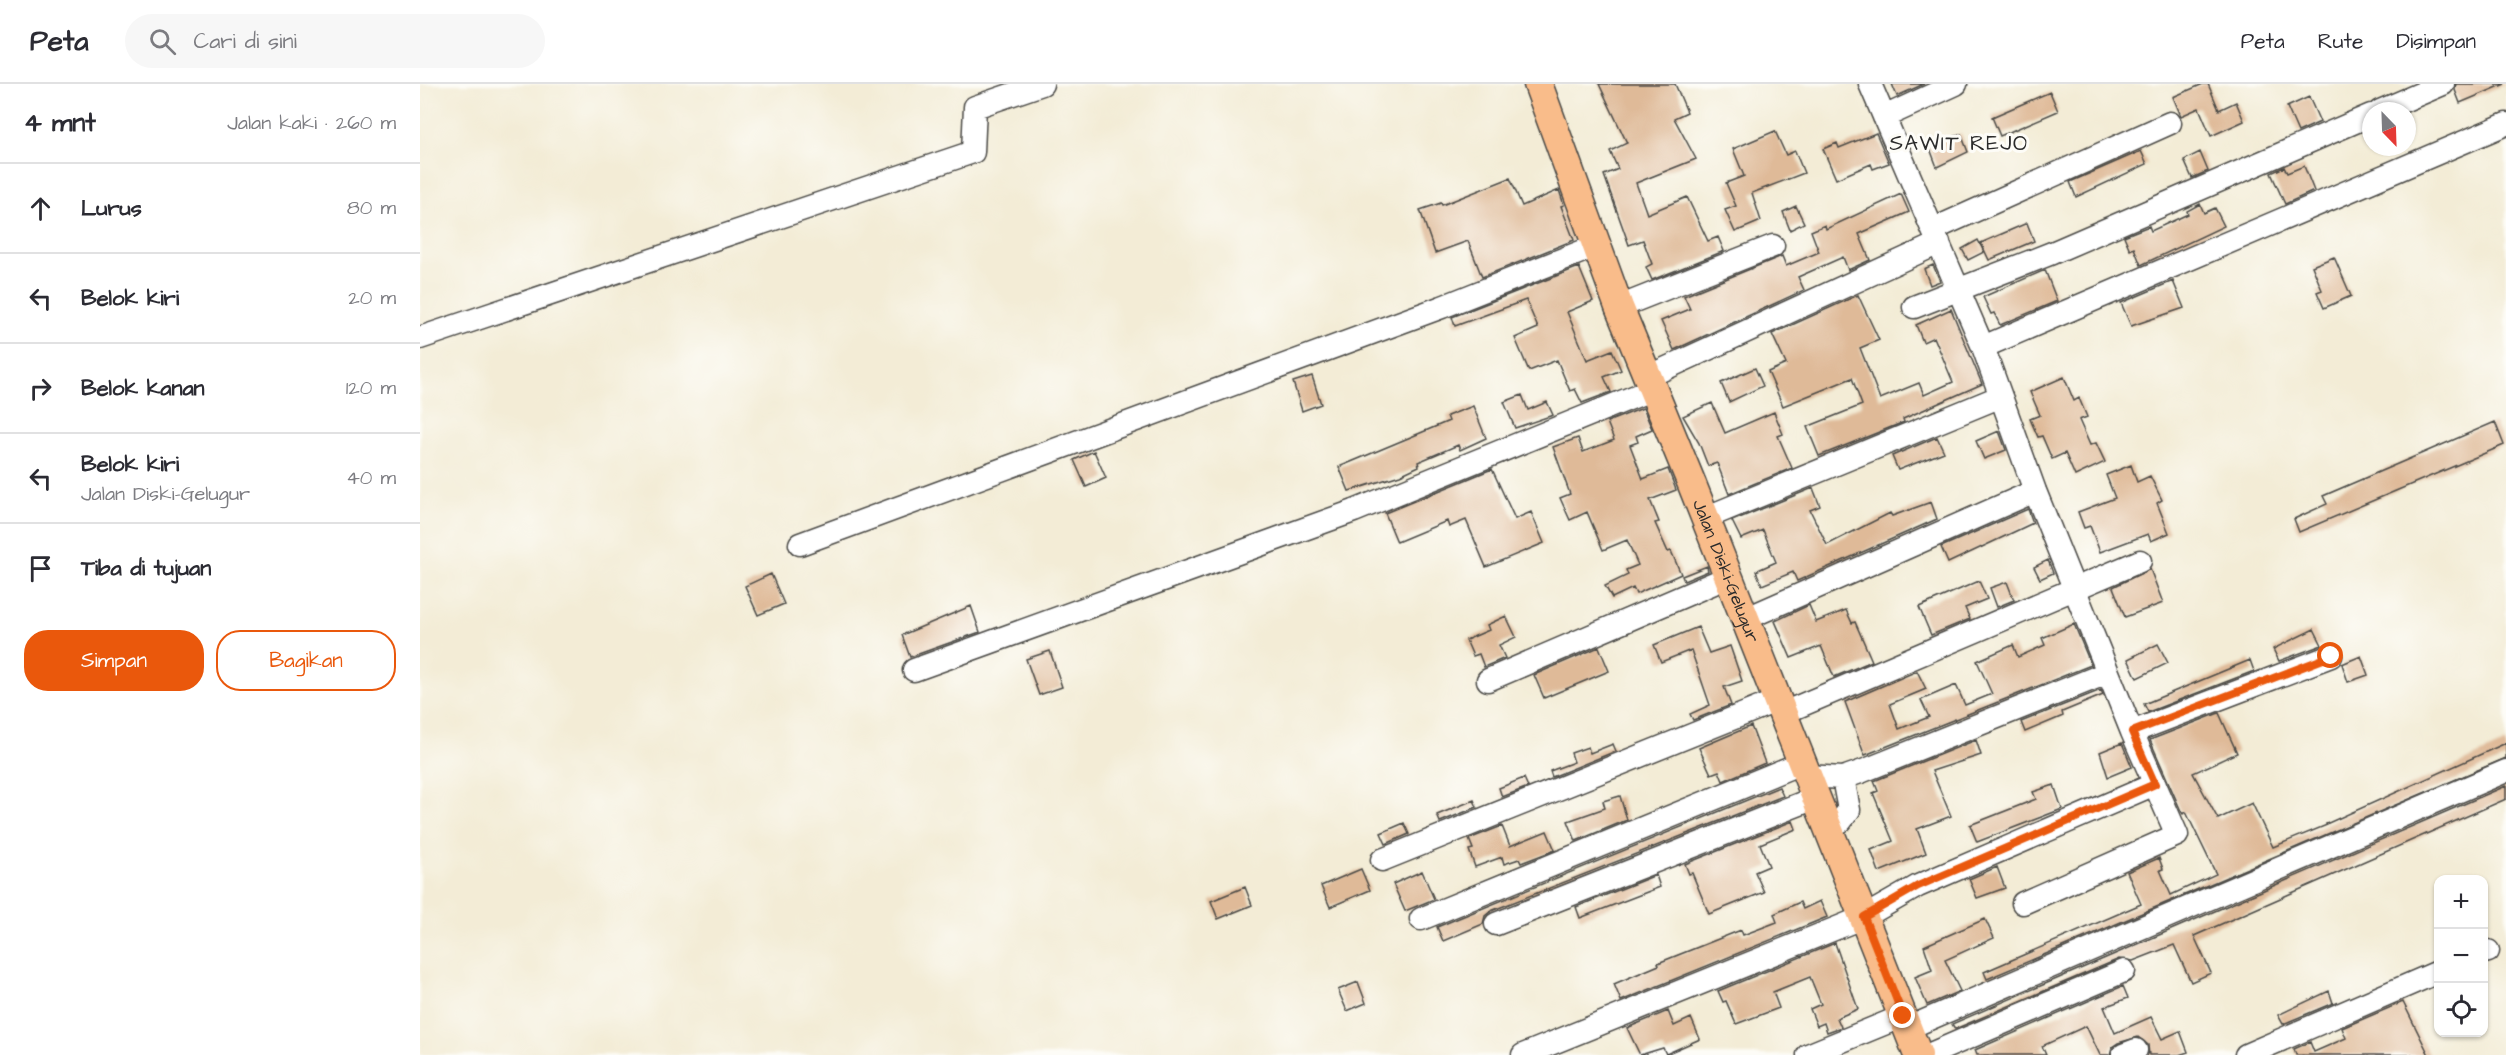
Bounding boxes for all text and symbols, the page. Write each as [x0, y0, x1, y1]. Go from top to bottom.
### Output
search box [125, 14, 545, 68]
text: Peta [30, 22, 89, 61]
icon: search [146, 25, 179, 58]
text: Cari di sini [194, 26, 297, 57]
text: Peta [2241, 27, 2285, 56]
text: Rute [2318, 27, 2363, 56]
text: Disimpan [2396, 27, 2476, 56]
north arrow [2362, 102, 2416, 156]
text: 4 mnt [24, 105, 96, 141]
text: Jalan kaki · 260 m [227, 109, 396, 137]
district label: SAWIT REJO [1890, 129, 2028, 158]
icon: ahead [24, 192, 57, 225]
text: Lurus [81, 193, 142, 224]
text: 80 m [347, 194, 396, 222]
icon: left [24, 282, 57, 315]
text: Belok kiri [81, 283, 179, 314]
text: 20 m [348, 284, 396, 312]
icon: right [24, 372, 57, 405]
text: Belok kanan [81, 373, 205, 404]
text: 120 m [346, 374, 396, 402]
text: Belok kiri [81, 449, 179, 480]
icon: left [24, 462, 57, 495]
text: 40 m [346, 464, 396, 492]
text: Jalan Diski–Gelugur [81, 480, 250, 508]
street label: Jalan Diski–Gelugur [1686, 496, 1765, 646]
icon: arrive [24, 552, 57, 585]
text: Tiba di tujuan [81, 553, 211, 584]
button: Simpan [24, 630, 204, 691]
button: Bagikan [216, 630, 396, 691]
route start [2317, 642, 2343, 668]
map controls [2434, 875, 2488, 1037]
button: + [2434, 875, 2488, 929]
button: − [2434, 929, 2488, 983]
button: locate [2434, 983, 2488, 1037]
route end [1889, 1002, 1915, 1028]

